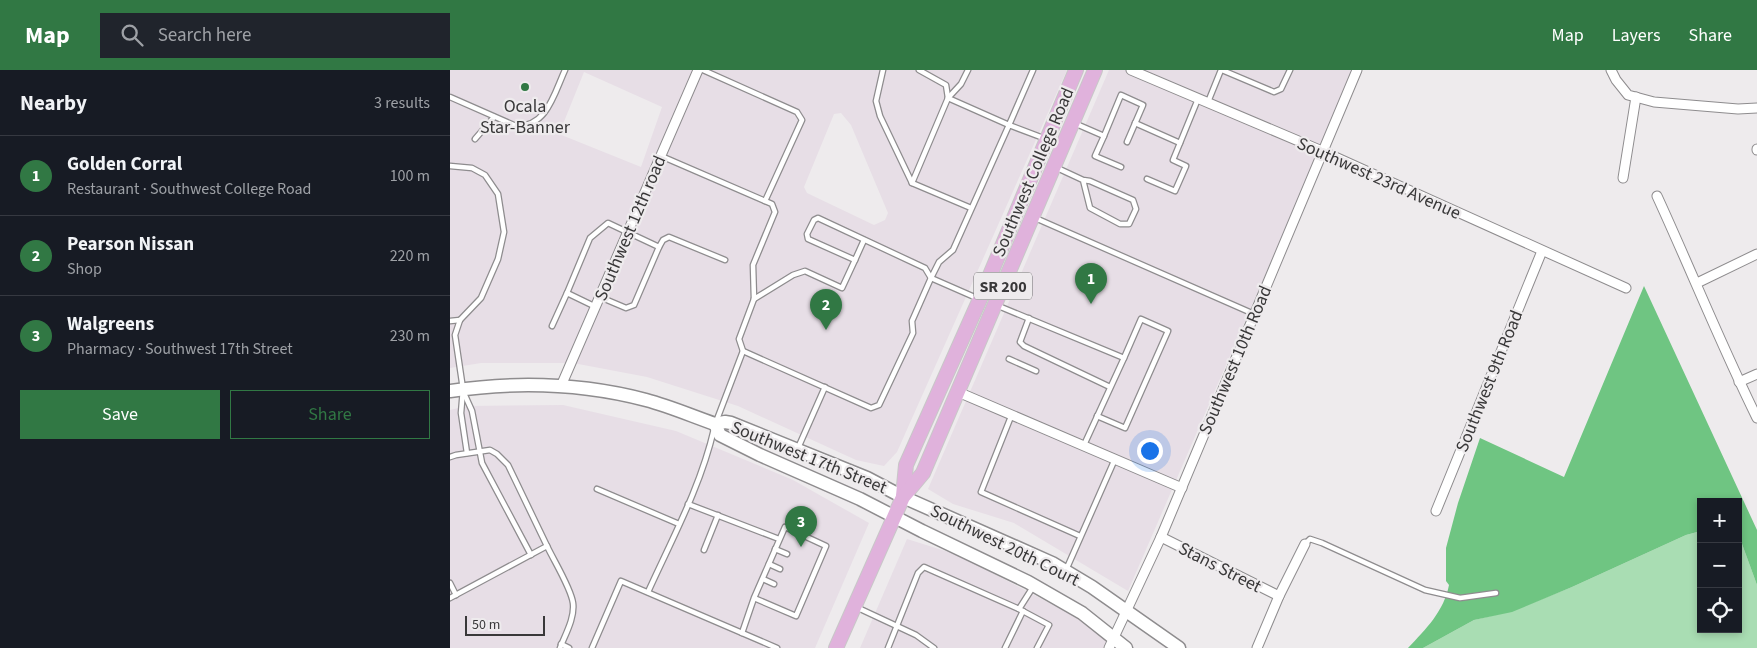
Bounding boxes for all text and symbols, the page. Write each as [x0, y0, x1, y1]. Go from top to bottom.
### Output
search box [100, 13, 450, 58]
text: Map [25, 18, 70, 53]
icon: search [118, 21, 146, 49]
text: Search here [158, 22, 251, 49]
text: Map [1552, 23, 1584, 48]
text: Layers [1612, 23, 1661, 48]
text: Share [1689, 23, 1732, 48]
marker: Ocala Star-Banner [519, 81, 531, 93]
street label: Southwest College Road [986, 84, 1080, 261]
text: Nearby [20, 88, 87, 118]
text: 3 results [374, 92, 430, 114]
place label: Ocala Star-Banner [480, 94, 571, 140]
street label: Southwest 23rd Avenue [1293, 131, 1465, 226]
text: Golden Corral [67, 151, 182, 178]
street label: Southwest 12th road [589, 152, 672, 305]
text: 1 [32, 165, 40, 187]
text: 100 m [390, 165, 430, 187]
text: Restaurant · Southwest College Road [67, 178, 311, 200]
text: Pearson Nissan [67, 231, 194, 258]
text: 2 [32, 245, 40, 267]
text: 220 m [390, 245, 430, 267]
text: Shop [67, 258, 102, 280]
pin: 1 [1075, 263, 1107, 304]
road number: SR 200 [974, 272, 1032, 300]
street label: Southwest 10th Road [1193, 282, 1278, 439]
pin: 2 [810, 289, 842, 330]
street label: Southwest 9th Road [1450, 307, 1529, 456]
text: Walgreens [67, 311, 154, 338]
text: 3 [32, 325, 40, 347]
text: 230 m [390, 325, 430, 347]
text: Pharmacy · Southwest 17th Street [67, 338, 293, 360]
button: Save [20, 390, 220, 439]
button: Share [230, 390, 430, 439]
street label: Southwest 17th Street [727, 415, 891, 500]
your location [1137, 438, 1163, 464]
street label: Southwest 20th Court [926, 498, 1084, 592]
map controls [1697, 498, 1742, 633]
button: + [1697, 498, 1742, 543]
pin: 3 [785, 506, 817, 547]
street label: Stans Street [1174, 536, 1266, 599]
button: − [1697, 543, 1742, 588]
button: locate [1697, 588, 1742, 633]
scale bar [465, 613, 545, 636]
text: 50 m [472, 615, 500, 635]

